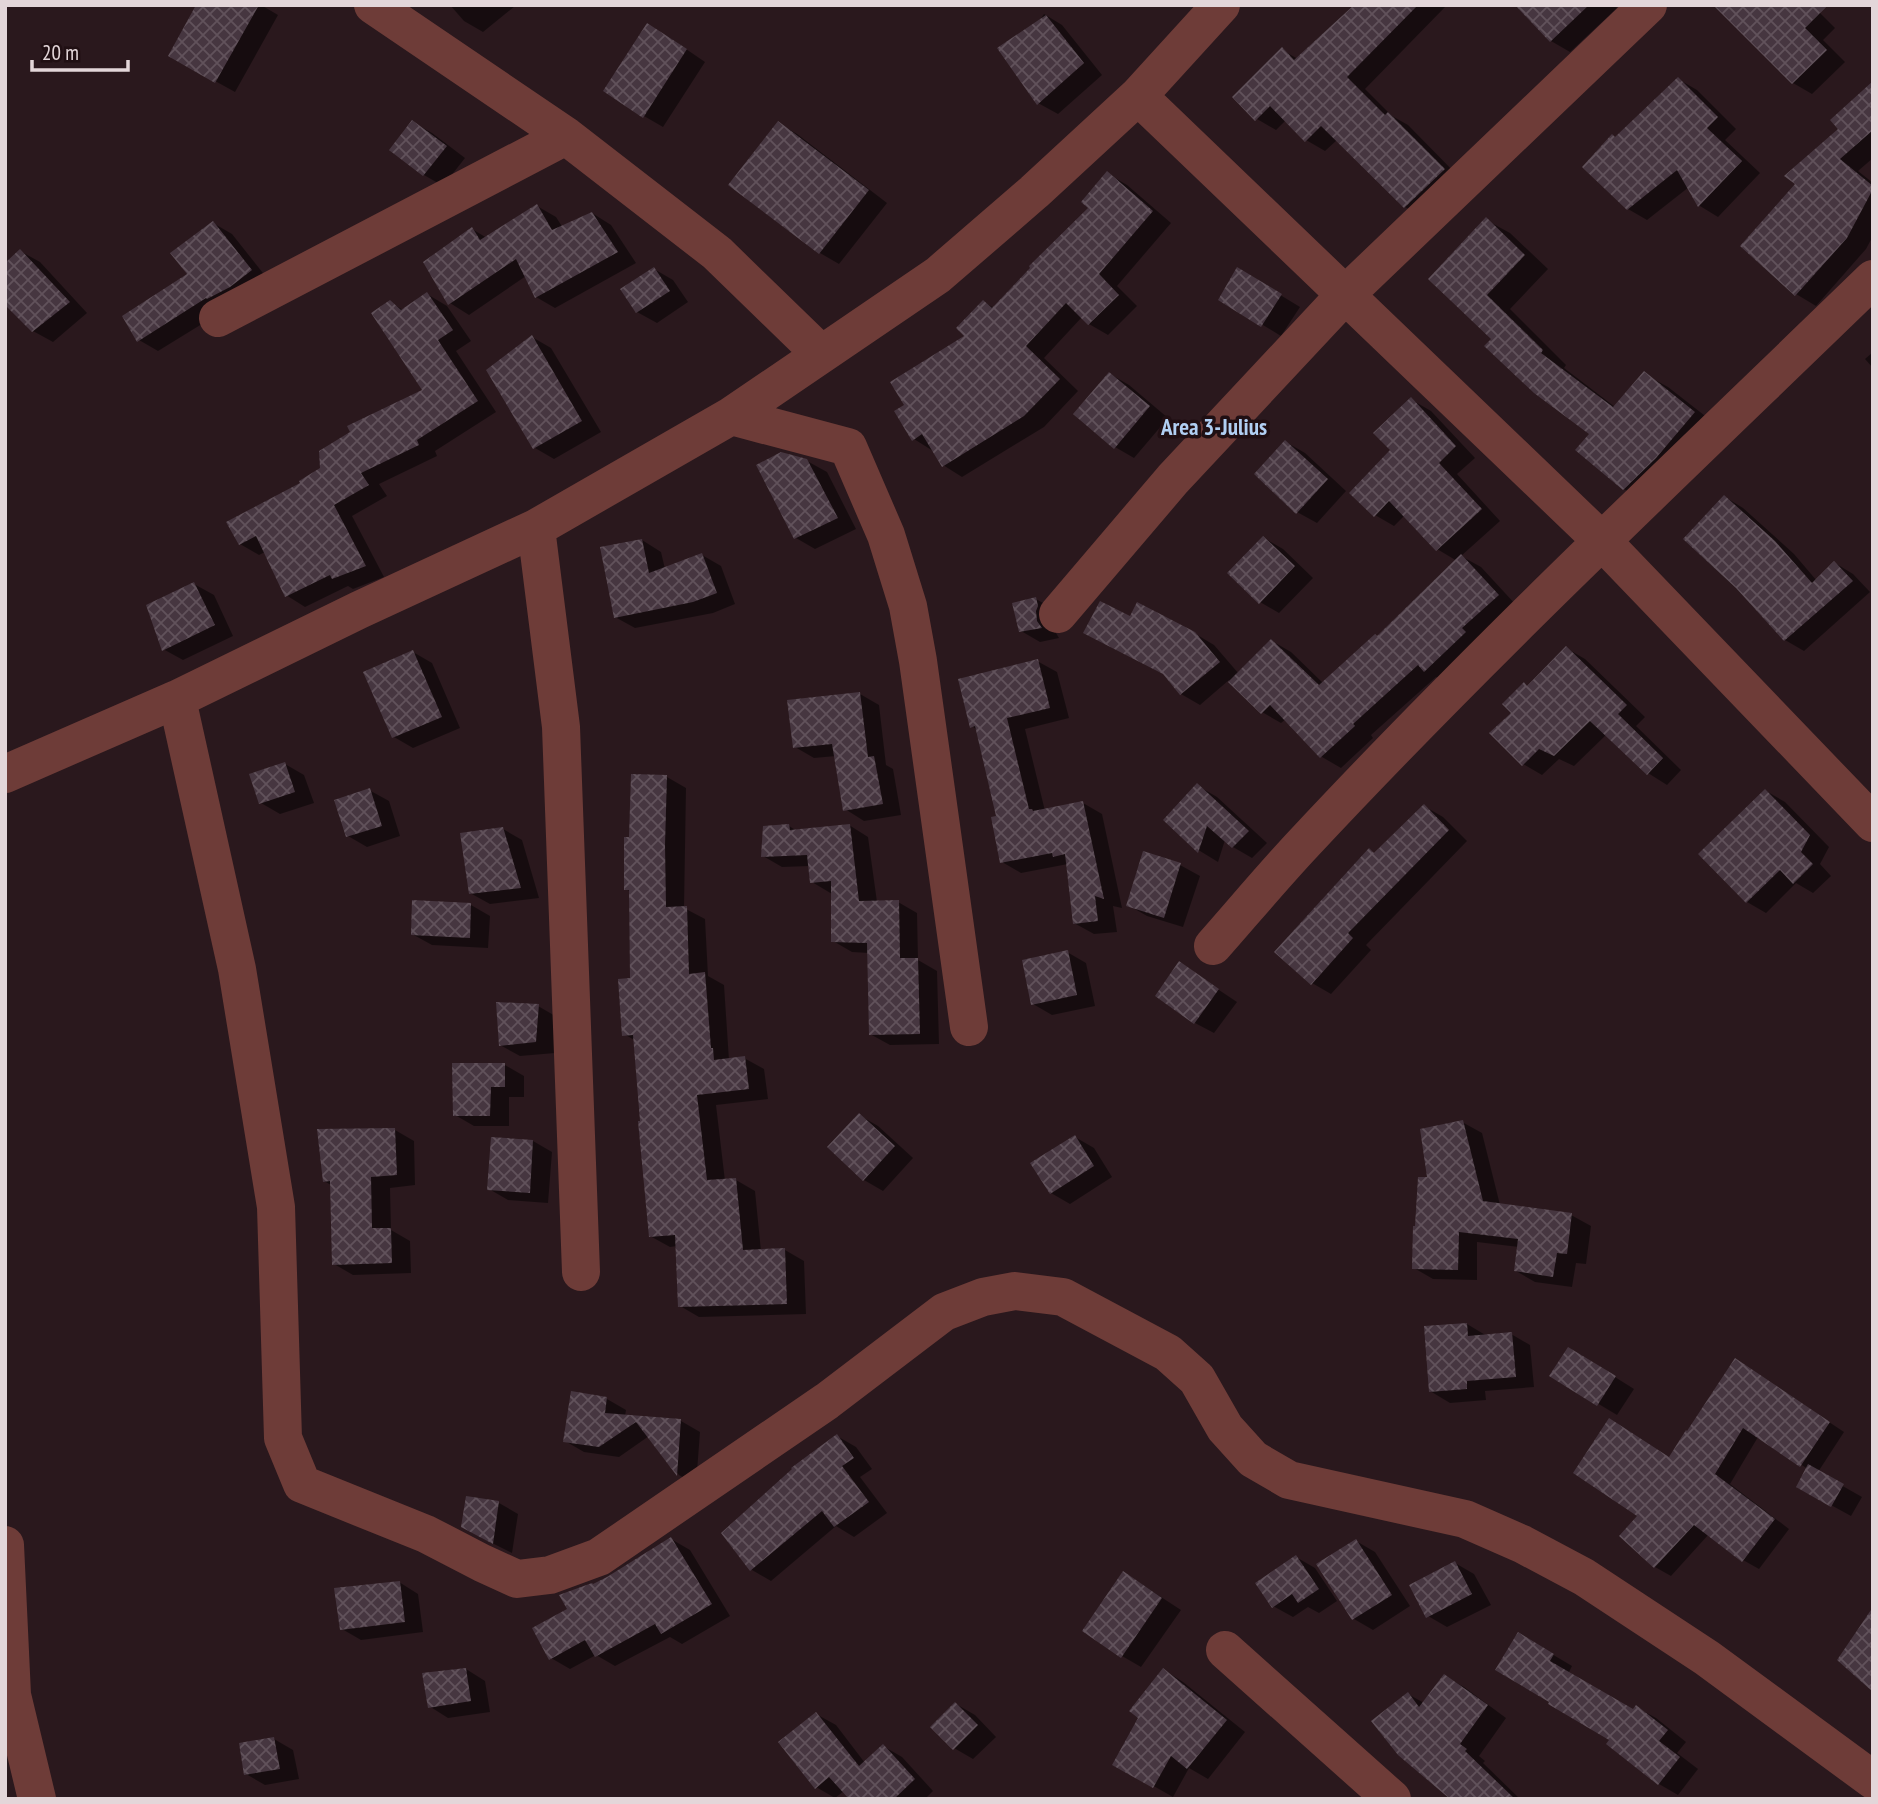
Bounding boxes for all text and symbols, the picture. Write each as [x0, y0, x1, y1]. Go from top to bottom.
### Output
scale bar [32, 28, 128, 72]
text: 20 m [42, 39, 79, 66]
district label: Area 3-Julius [1160, 412, 1267, 441]

